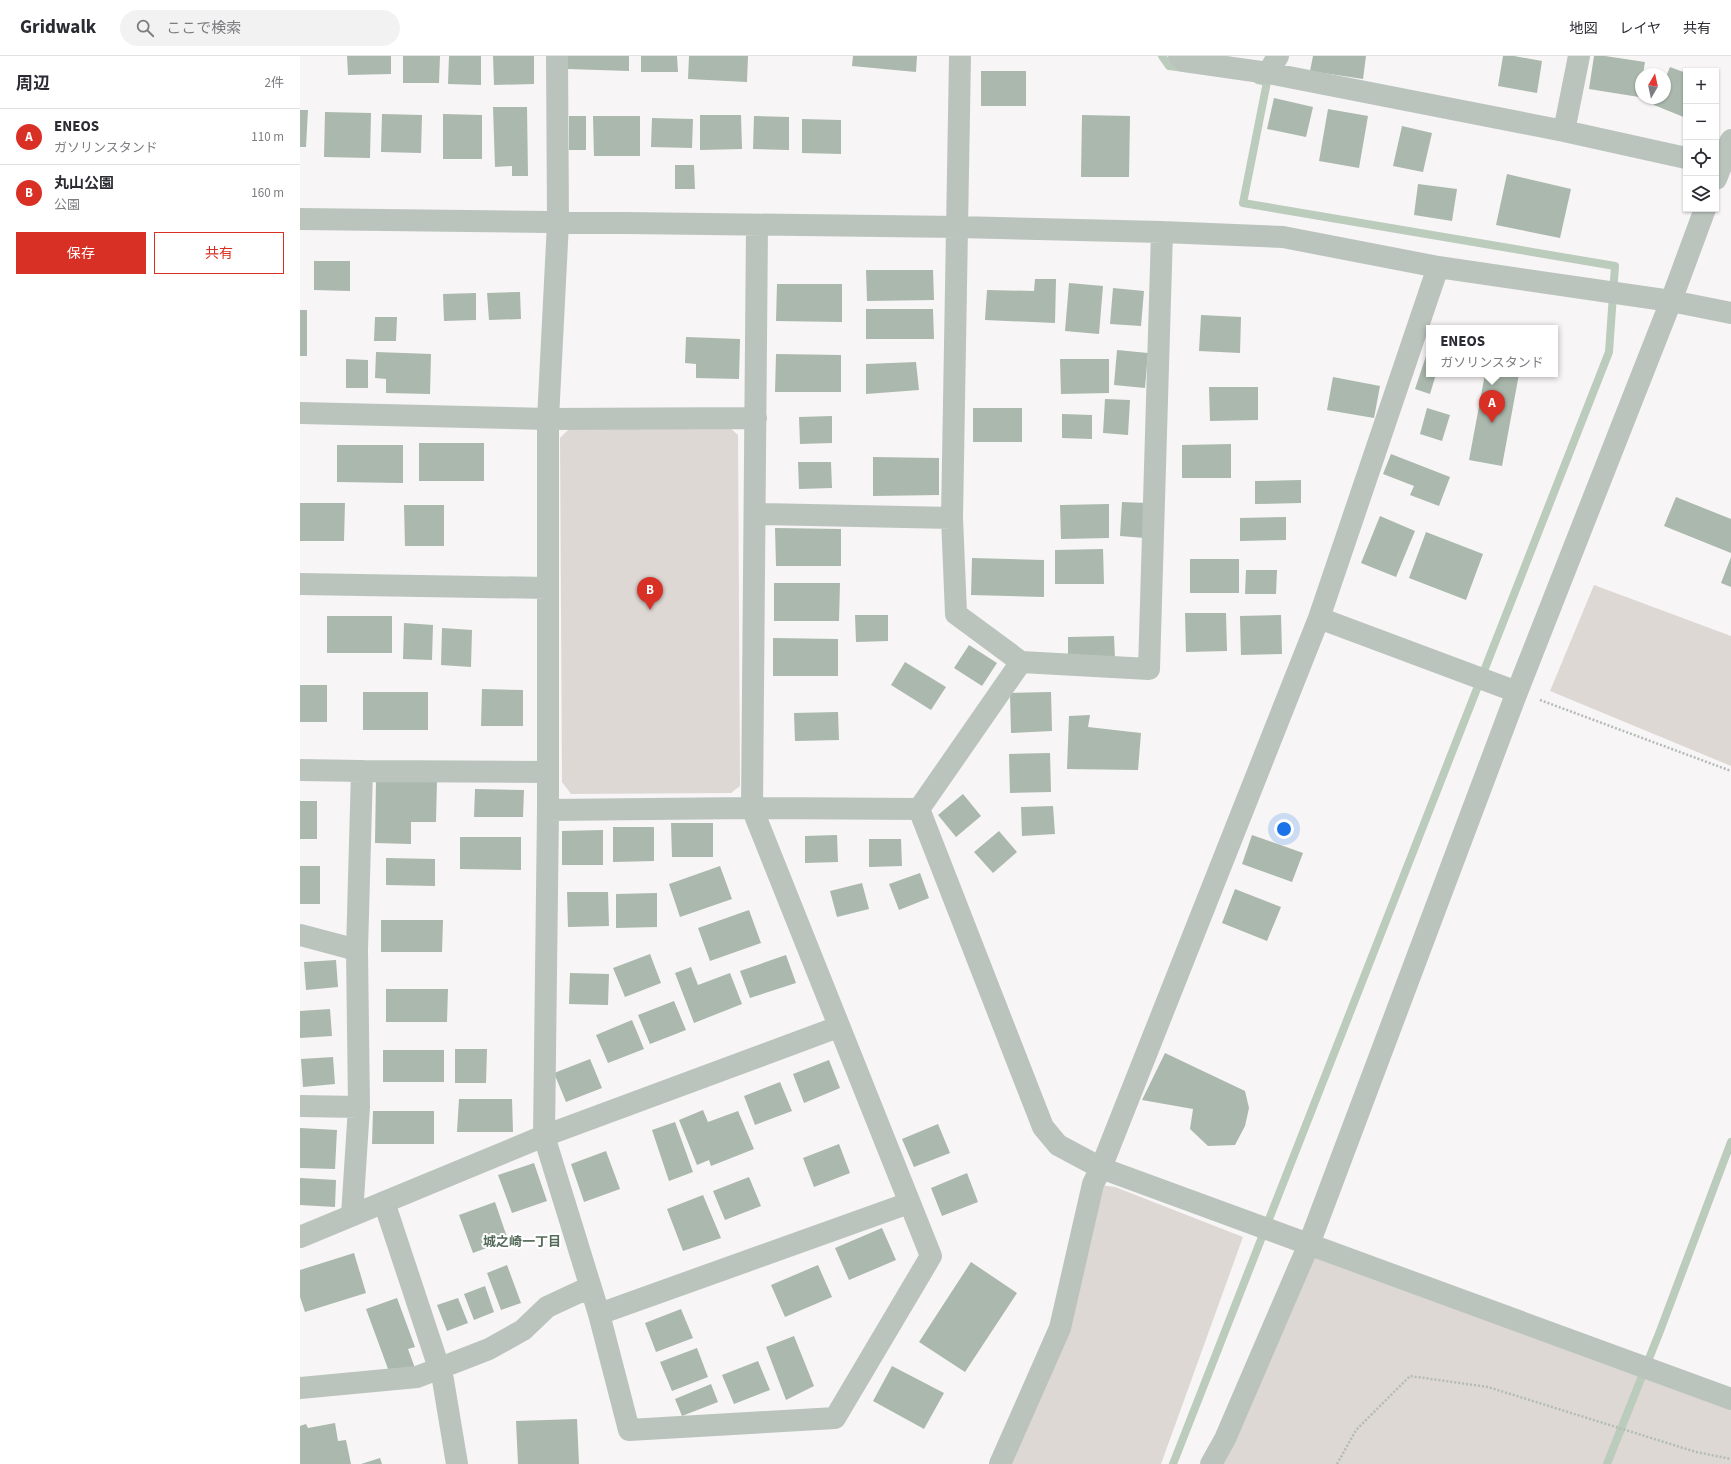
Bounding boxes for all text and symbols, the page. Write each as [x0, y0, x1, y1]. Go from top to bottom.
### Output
search box [120, 10, 400, 46]
text: Gridwalk [20, 14, 96, 41]
icon: search [134, 17, 156, 39]
text: ここで検索 [166, 18, 241, 39]
text: 地図 [1569, 19, 1597, 39]
text: レイヤ [1619, 19, 1661, 39]
text: 共有 [1683, 19, 1711, 39]
north arrow [1635, 68, 1671, 104]
map controls [1683, 68, 1719, 212]
button: + [1683, 68, 1719, 104]
text: 周辺 [16, 72, 50, 96]
text: 2件 [265, 74, 284, 92]
button: − [1683, 104, 1719, 140]
text: ENEOS [54, 116, 99, 137]
text: A [25, 128, 33, 146]
text: 110 m [251, 128, 284, 146]
text: ガソリンスタンド [54, 139, 158, 157]
button: locate [1683, 140, 1719, 176]
text: 丸山公園 [54, 173, 114, 194]
button: layers [1683, 176, 1719, 212]
text: B [25, 184, 33, 202]
text: 160 m [251, 184, 284, 202]
text: 公園 [54, 196, 80, 214]
button: 保存 [16, 232, 146, 274]
button: 共有 [154, 232, 284, 274]
popup [1426, 325, 1558, 377]
text: ENEOS [1440, 331, 1485, 352]
text: ガソリンスタンド [1440, 354, 1544, 372]
pin: A [1479, 390, 1505, 423]
pin: B [637, 577, 663, 610]
your location [1274, 819, 1294, 839]
district label: 城之崎一丁目 [483, 1233, 561, 1251]

